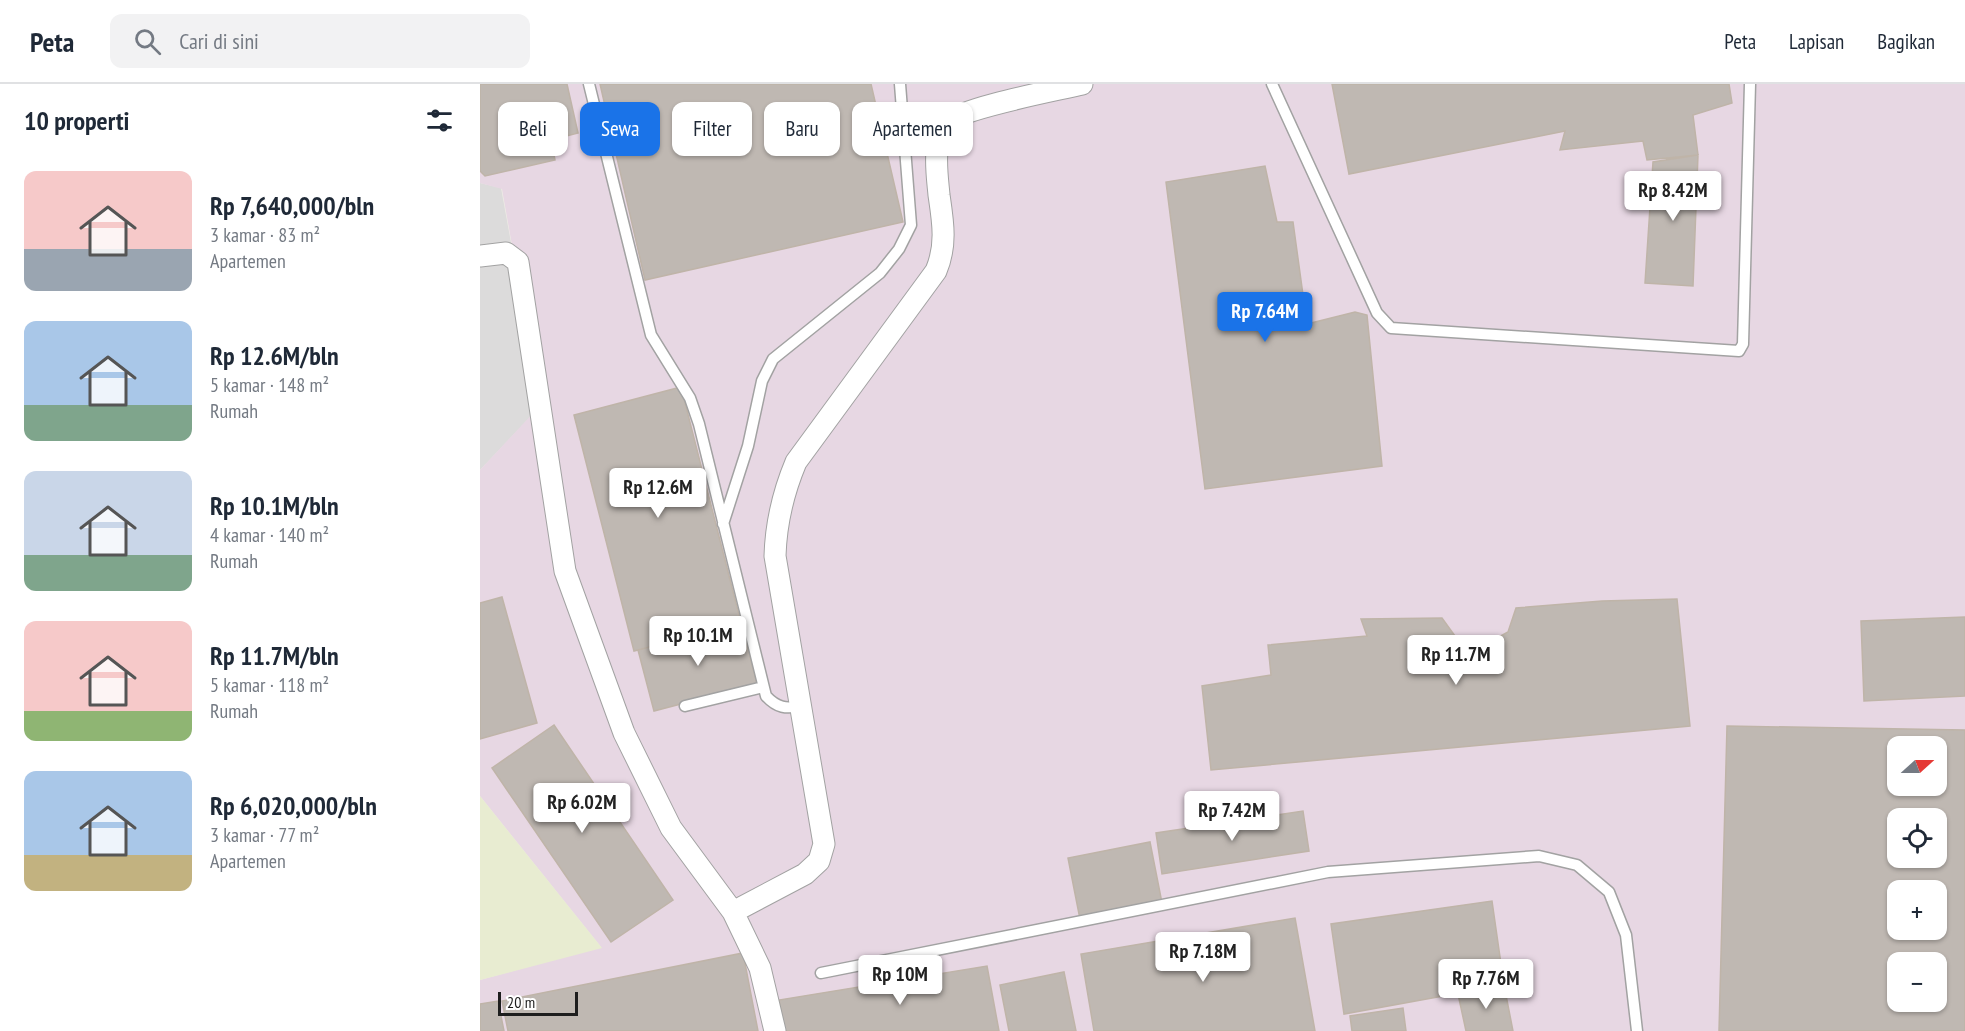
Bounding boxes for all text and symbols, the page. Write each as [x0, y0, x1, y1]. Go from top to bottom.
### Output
search box [110, 14, 530, 68]
text: Peta [30, 23, 74, 60]
icon: search [131, 25, 164, 58]
text: Cari di sini [179, 27, 259, 55]
text: Peta [1724, 28, 1756, 55]
text: Lapisan [1789, 28, 1844, 55]
text: Bagikan [1877, 28, 1935, 55]
chip: Beli [498, 102, 568, 156]
chip: Sewa [580, 102, 660, 156]
chip: Filter [672, 102, 752, 156]
chip: Baru [764, 102, 840, 156]
chip: Apartemen [852, 102, 973, 156]
text: 10 properti [24, 104, 129, 137]
icon: filters [423, 104, 456, 137]
pin: Rp 8.42M [1611, 171, 1735, 222]
text: Rp 8.42M [1638, 177, 1708, 203]
text: Rp 7,640,000/bln [210, 189, 374, 222]
icon: home [72, 195, 144, 267]
text: 3 kamar · 83 m² [210, 222, 320, 248]
text: Apartemen [210, 248, 286, 274]
pin: Rp 7.64M [1203, 292, 1327, 343]
text: Rp 7.64M [1231, 298, 1299, 324]
text: Rp 12.6M/bln [210, 339, 339, 372]
icon: home [72, 345, 144, 417]
text: 5 kamar · 148 m² [210, 372, 329, 398]
text: Rumah [210, 398, 258, 424]
pin: Rp 12.6M [596, 468, 720, 519]
text: Rp 12.6M [623, 474, 693, 500]
text: Rp 10.1M/bln [210, 489, 339, 522]
icon: home [72, 495, 144, 567]
text: 4 kamar · 140 m² [210, 522, 329, 548]
text: Rumah [210, 548, 258, 574]
pin: Rp 10.1M [636, 616, 760, 667]
text: Rp 10.1M [663, 622, 733, 648]
pin: Rp 11.7M [1394, 635, 1518, 686]
text: Rp 11.7M/bln [210, 639, 339, 672]
text: Rp 11.7M [1421, 641, 1491, 667]
icon: home [72, 645, 144, 717]
text: 5 kamar · 118 m² [210, 672, 329, 698]
text: Rumah [210, 698, 258, 724]
north arrow [1887, 736, 1947, 796]
map controls [1887, 736, 1947, 1012]
pin: Rp 6.02M [520, 783, 644, 834]
text: Rp 6,020,000/bln [210, 789, 377, 822]
text: Rp 6.02M [547, 789, 617, 815]
pin: Rp 7.42M [1170, 791, 1294, 842]
icon: home [72, 795, 144, 867]
text: Rp 7.42M [1198, 797, 1266, 823]
button: locate [1887, 808, 1947, 868]
text: 3 kamar · 77 m² [210, 822, 319, 848]
text: Apartemen [210, 848, 286, 874]
button: + [1887, 880, 1947, 940]
pin: Rp 7.18M [1141, 932, 1265, 983]
text: Rp 7.18M [1169, 938, 1237, 964]
button: − [1887, 952, 1947, 1012]
pin: Rp 10M [851, 955, 949, 1006]
pin: Rp 7.76M [1424, 959, 1548, 1010]
text: Rp 10M [872, 961, 928, 987]
text: Rp 7.76M [1452, 965, 1520, 991]
scale bar [498, 989, 578, 1016]
text: 20 m [507, 992, 535, 1012]

